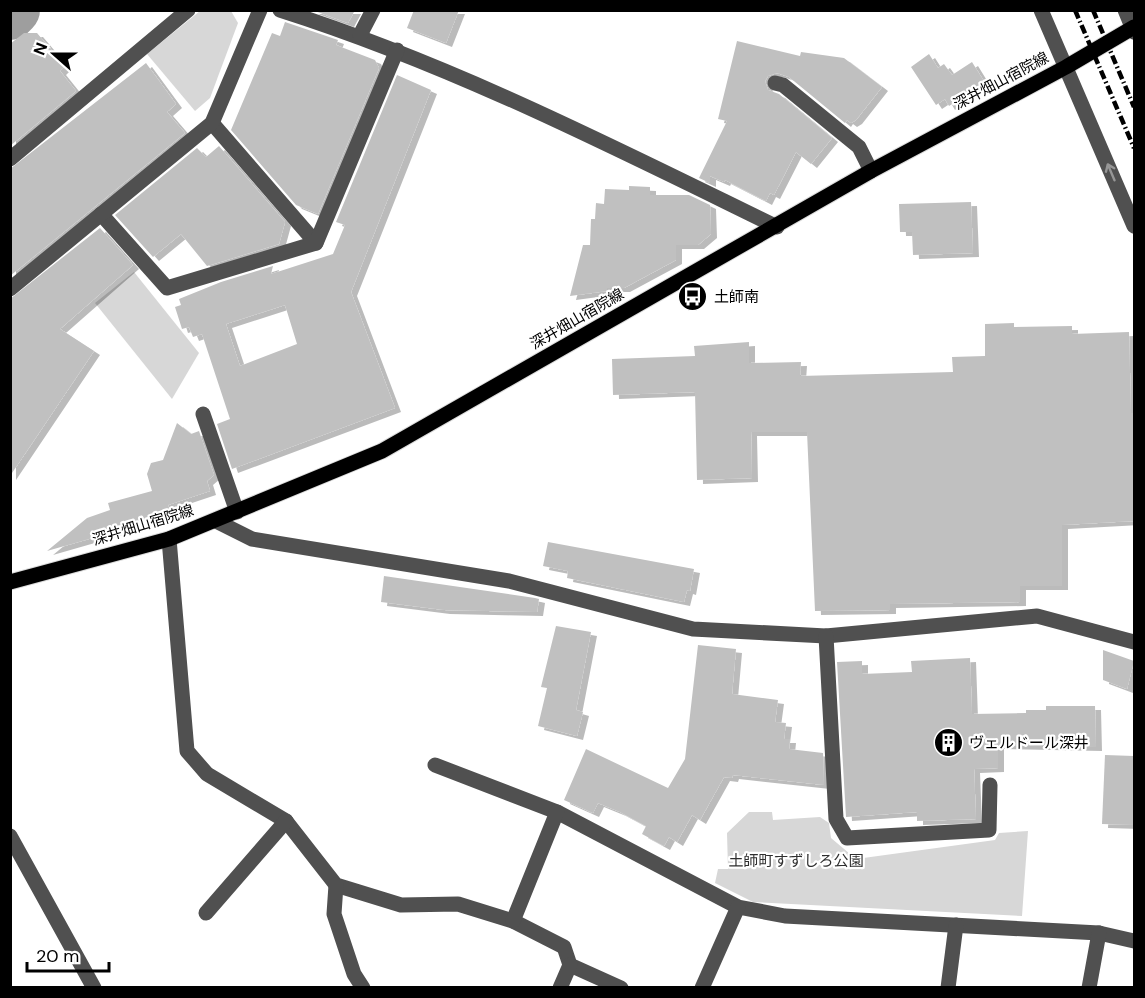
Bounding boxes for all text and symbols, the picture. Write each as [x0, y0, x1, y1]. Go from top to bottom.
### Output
north arrow [24, 24, 84, 84]
text: N [29, 40, 52, 58]
street label: 深井畑山宿院線 [950, 48, 1052, 114]
one-way arrow [1105, 164, 1117, 182]
bus stop icon: 土師南 [677, 281, 709, 313]
street label: 深井畑山宿院線 [527, 284, 627, 354]
place label: 土師南 [714, 287, 759, 307]
street label: 深井畑山宿院線 [90, 500, 196, 550]
building icon: ヴェルドール深井 [932, 727, 964, 759]
place label: ヴェルドール深井 [969, 733, 1089, 753]
park label: 土師町すずしろ公園 [728, 851, 864, 871]
scale bar [27, 935, 110, 973]
text: 20 m [36, 944, 79, 968]

